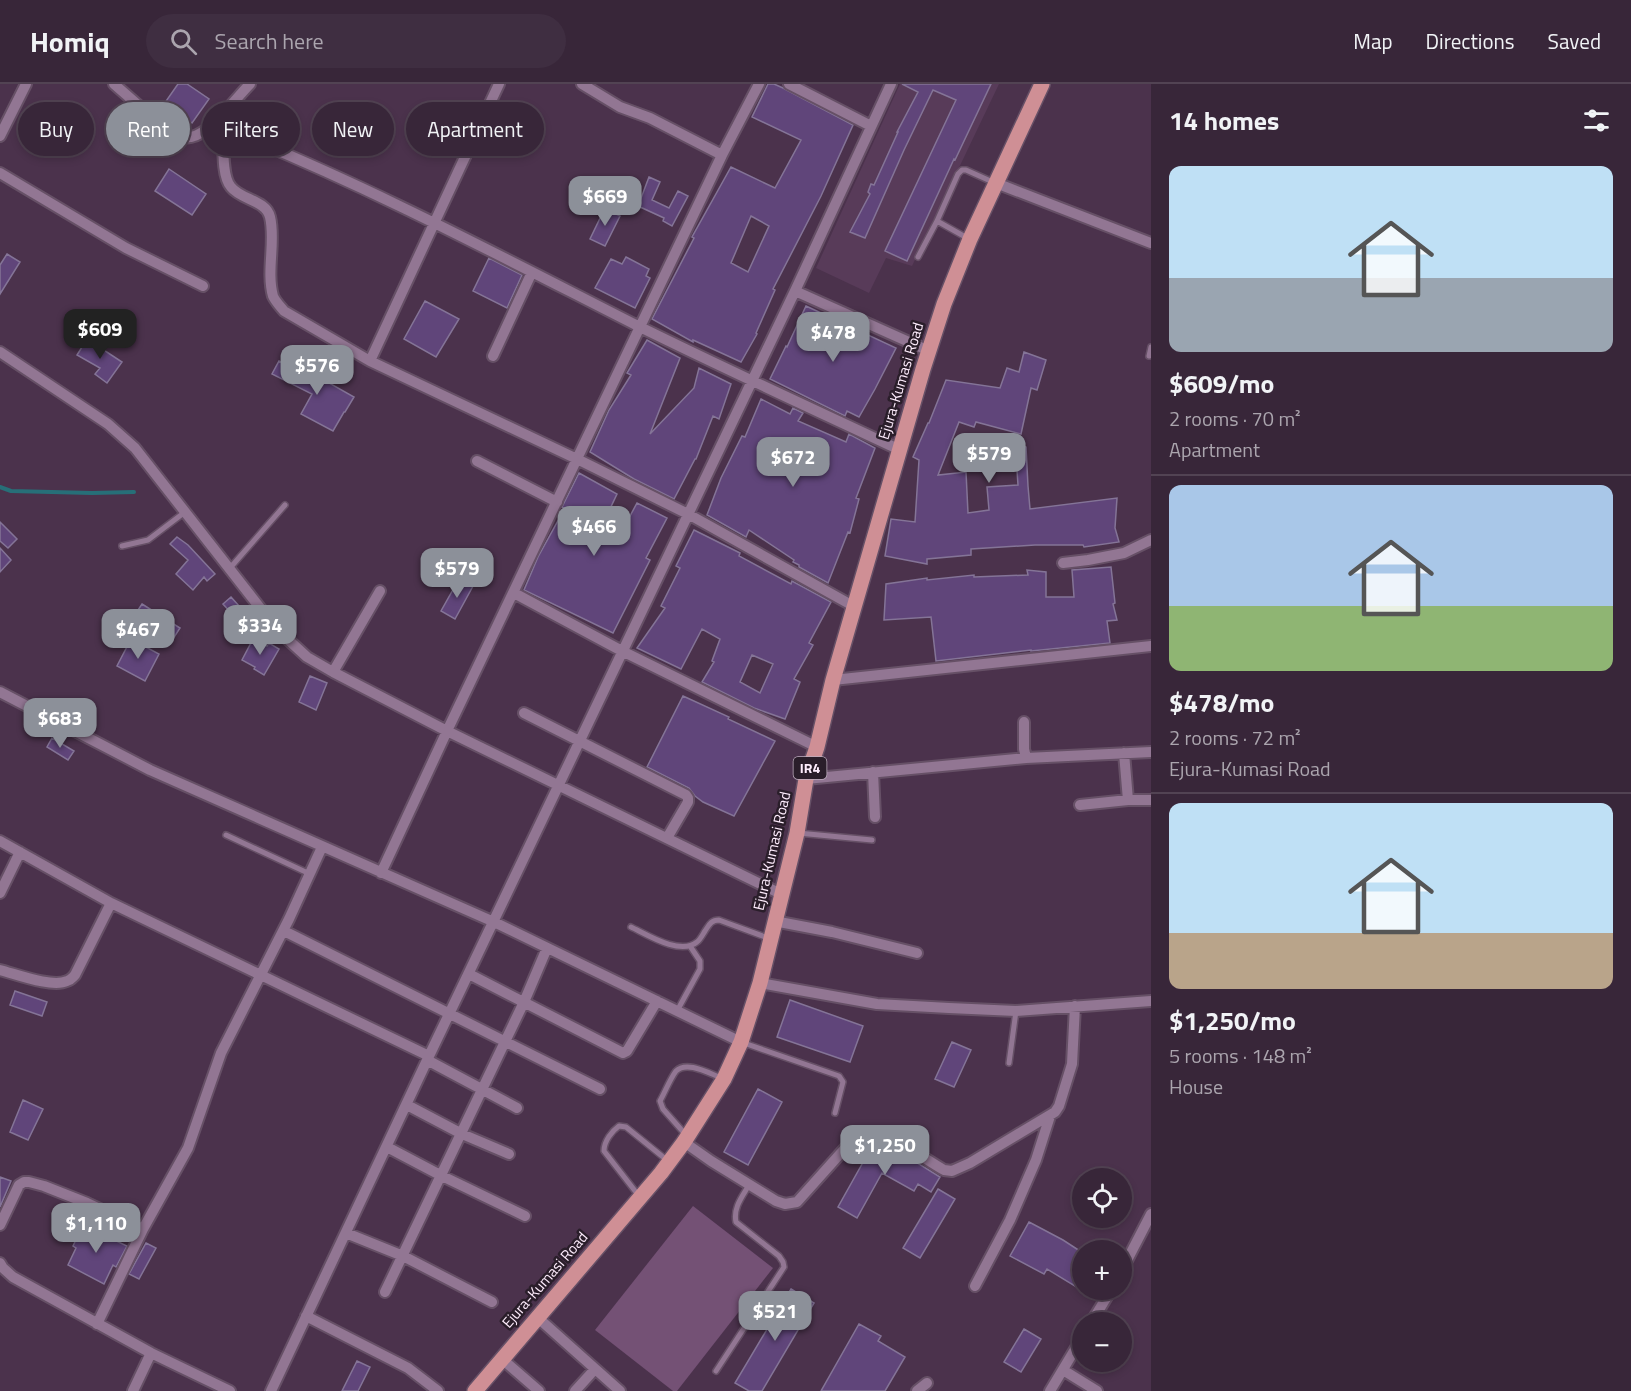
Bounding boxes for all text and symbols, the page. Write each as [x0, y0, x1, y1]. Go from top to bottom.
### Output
search box [146, 14, 566, 68]
text: Homiq [30, 20, 110, 63]
text: Search here [215, 24, 324, 58]
icon: search [167, 25, 200, 58]
text: Map [1353, 25, 1393, 57]
text: Directions [1426, 25, 1515, 57]
text: Saved [1548, 25, 1601, 57]
text: 14 homes [1169, 101, 1279, 140]
chip: Buy [18, 102, 94, 156]
chip: Rent [106, 102, 190, 156]
chip: Filters [202, 102, 300, 156]
chip: New [312, 102, 394, 156]
chip: Apartment [406, 102, 544, 156]
icon: filters [1580, 104, 1613, 137]
pin: $669 [569, 176, 641, 227]
text: $669 [583, 180, 627, 211]
icon: home [1337, 205, 1445, 313]
pin: $609 [64, 309, 136, 360]
pin: $478 [797, 312, 869, 363]
text: $609 [78, 313, 122, 344]
text: $478 [811, 316, 855, 347]
street label: Ejura-Kumasi Road [872, 320, 929, 442]
pin: $576 [281, 345, 353, 396]
text: $576 [295, 349, 339, 380]
text: $609/mo [1169, 364, 1274, 403]
text: 2 rooms · 70 m² [1169, 403, 1301, 434]
pin: $579 [953, 433, 1025, 484]
text: Apartment [1169, 434, 1260, 465]
pin: $672 [757, 437, 829, 488]
text: $579 [967, 437, 1011, 468]
text: $672 [771, 441, 815, 472]
pin: $466 [558, 506, 630, 557]
text: $466 [572, 510, 616, 541]
icon: home [1337, 524, 1445, 632]
pin: $579 [421, 548, 493, 599]
text: $579 [435, 552, 479, 583]
pin: $334 [224, 605, 296, 656]
pin: $467 [102, 609, 174, 660]
text: $334 [238, 609, 282, 640]
text: $467 [116, 613, 160, 644]
text: $478/mo [1169, 683, 1274, 722]
pin: $683 [24, 698, 96, 749]
text: $683 [38, 702, 82, 733]
text: 2 rooms · 72 m² [1169, 722, 1301, 753]
text: Ejura-Kumasi Road [1169, 753, 1331, 784]
road number: IR4 [794, 757, 826, 779]
street label: Ejura-Kumasi Road [747, 789, 796, 913]
icon: home [1337, 842, 1445, 950]
text: $1,250/mo [1169, 1001, 1296, 1040]
text: 5 rooms · 148 m² [1169, 1040, 1312, 1071]
text: House [1169, 1071, 1223, 1102]
pin: $1,250 [836, 1125, 934, 1176]
text: $1,250 [854, 1129, 916, 1160]
map controls [1072, 1168, 1132, 1372]
button: locate [1072, 1168, 1132, 1228]
pin: $1,110 [47, 1203, 145, 1254]
text: $1,110 [65, 1207, 127, 1238]
street label: Ejura-Kumasi Road [496, 1226, 593, 1333]
button: + [1072, 1240, 1132, 1300]
pin: $521 [739, 1291, 811, 1342]
text: $521 [753, 1295, 797, 1326]
button: − [1072, 1312, 1132, 1372]

